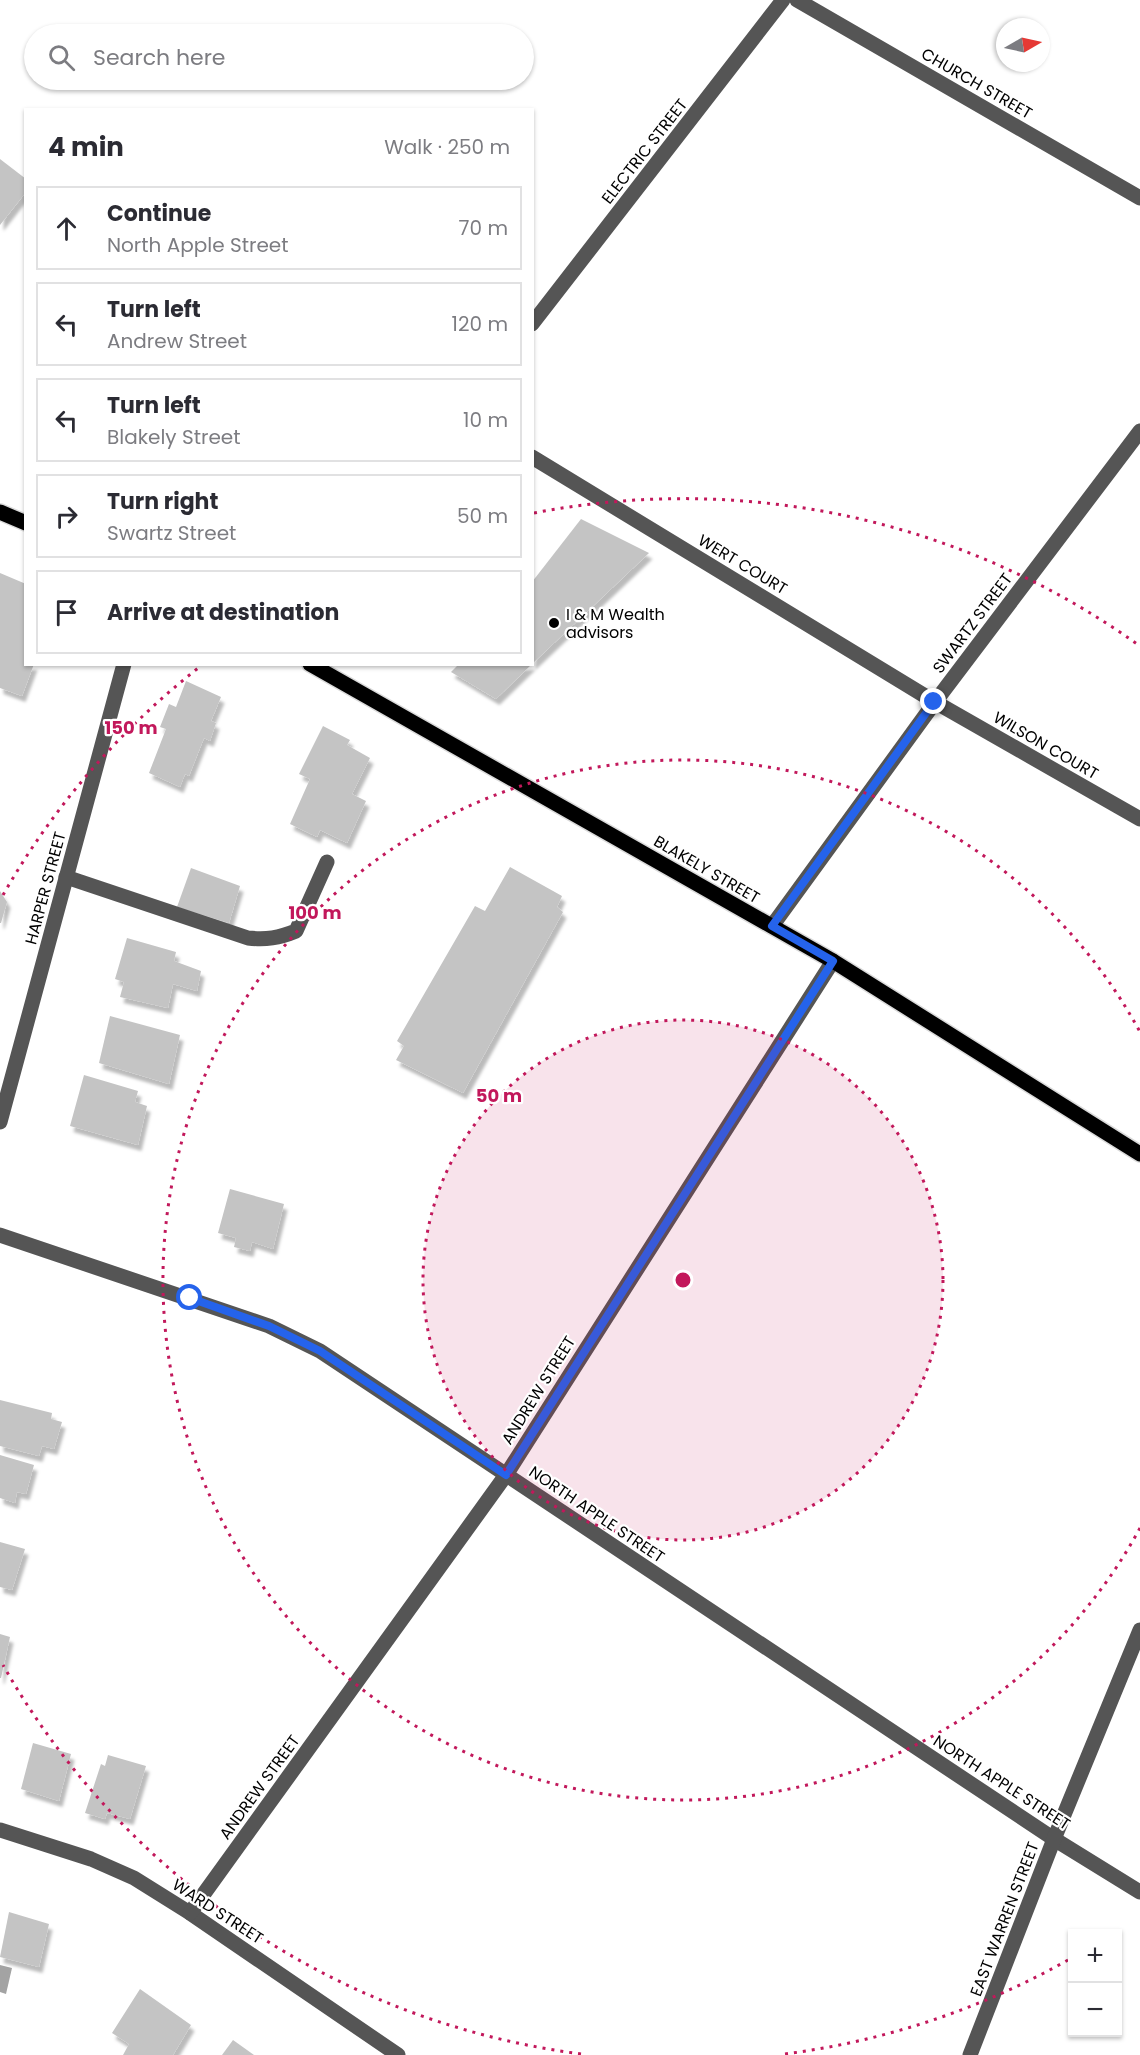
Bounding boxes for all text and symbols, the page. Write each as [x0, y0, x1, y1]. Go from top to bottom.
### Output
north arrow [996, 18, 1050, 72]
search box [24, 24, 534, 90]
icon: search [45, 41, 78, 74]
text: Search here [93, 42, 226, 73]
street label: CHURCH STREET [917, 42, 1037, 125]
street label: ELECTRIC STREET [596, 94, 693, 209]
text: 4 min [48, 129, 124, 165]
text: Walk · 250 m [384, 133, 510, 161]
text: Continue [107, 198, 211, 229]
icon: ahead [50, 212, 83, 245]
text: 70 m [459, 214, 508, 242]
text: North Apple Street [107, 231, 288, 259]
text: Turn left [107, 294, 201, 325]
icon: left [50, 308, 83, 341]
text: 120 m [452, 310, 508, 338]
text: Andrew Street [107, 327, 247, 355]
text: Turn left [107, 390, 201, 421]
icon: left [50, 404, 83, 437]
text: 10 m [463, 406, 508, 434]
text: Blakely Street [107, 423, 240, 451]
text: Turn right [107, 486, 218, 517]
icon: right [50, 500, 83, 533]
text: 50 m [457, 502, 508, 530]
text: Swartz Street [107, 519, 236, 547]
street label: WERT COURT [694, 529, 792, 600]
street label: SWARTZ STREET [927, 568, 1018, 678]
icon: arrive [50, 596, 83, 629]
text: Arrive at destination [107, 597, 339, 628]
place label: I & M Wealth advisors [566, 603, 665, 644]
marker: I & M Wealth advisors [547, 616, 561, 630]
route end [920, 688, 946, 714]
street label: WILSON COURT [989, 706, 1103, 785]
text: 150 m [104, 715, 158, 740]
street label: HARPER STREET [19, 829, 72, 947]
street label: BLAKELY STREET [650, 830, 764, 909]
text: 100 m [288, 900, 342, 925]
text: 50 m [476, 1083, 522, 1108]
centre of rings [673, 1270, 693, 1290]
route start [176, 1284, 202, 1310]
street label: ANDREW STREET [496, 1331, 581, 1449]
street label: NORTH APPLE STREET [524, 1460, 669, 1569]
street label: NORTH APPLE STREET [929, 1729, 1075, 1836]
street label: ANDREW STREET [214, 1730, 305, 1844]
street label: EAST WARREN STREET [964, 1838, 1045, 2000]
street label: WARD STREET [168, 1873, 268, 1950]
map controls [1068, 1929, 1122, 2037]
button: + [1068, 1929, 1122, 1983]
button: − [1068, 1983, 1122, 2037]

